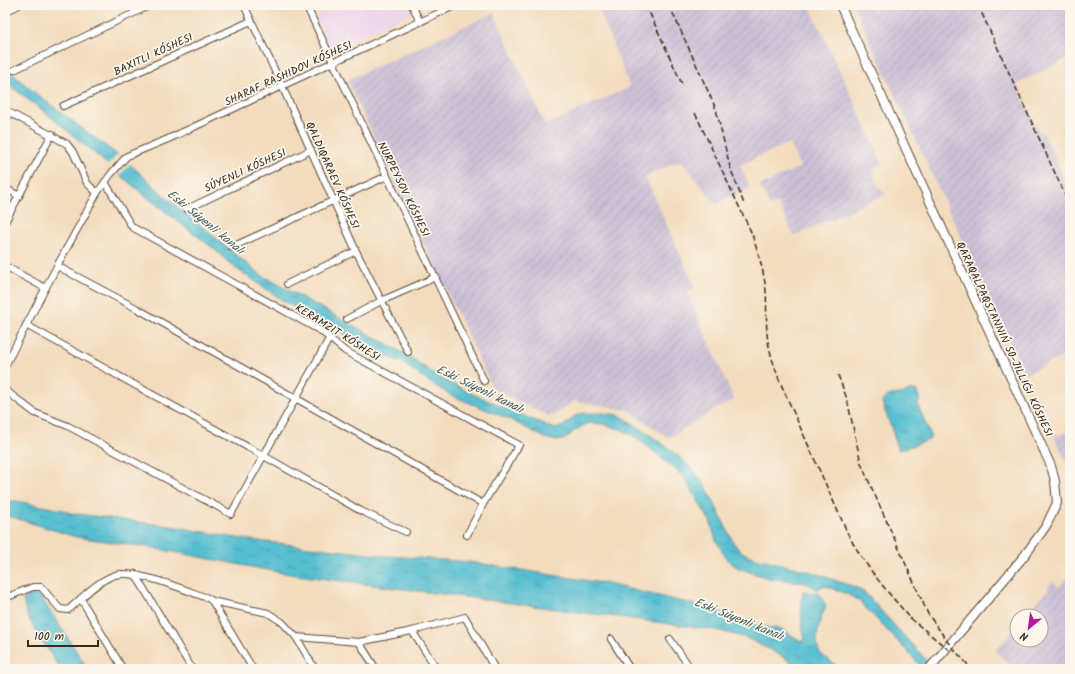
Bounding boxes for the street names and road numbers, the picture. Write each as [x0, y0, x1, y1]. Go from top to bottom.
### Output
street label: BAXITLI KÓSHESI [111, 29, 196, 81]
street label: SHARAF RASHIDOV KÓSHESI [222, 36, 355, 111]
street label: QALDIQARAEV KÓSHESI [300, 119, 364, 232]
street label: NURPEYSOV KÓSHESI [372, 139, 434, 240]
street label: SÚYENLI KÓSHESI [202, 144, 289, 198]
street label: QARAQALPAQSTANNIŃ 50-JILLIǴI KÓSHESI [951, 239, 1057, 440]
street label: KERAMZIT KÓSHESI [291, 299, 384, 366]

